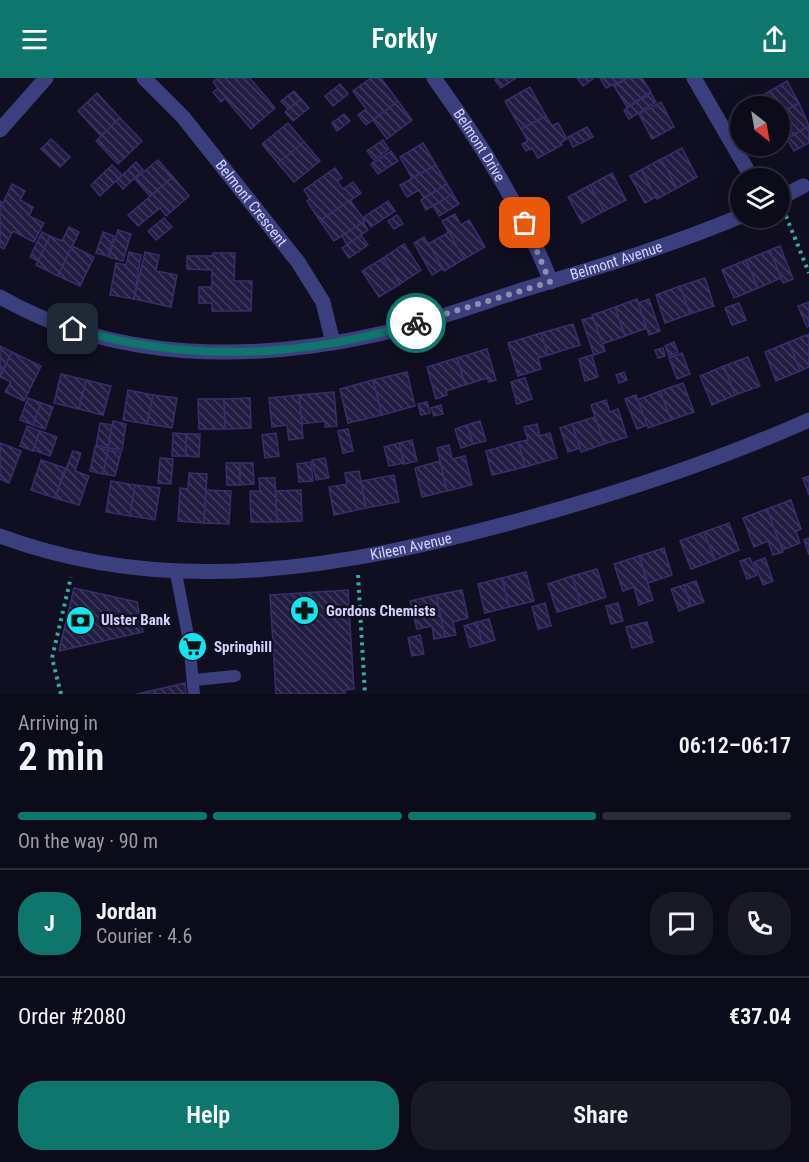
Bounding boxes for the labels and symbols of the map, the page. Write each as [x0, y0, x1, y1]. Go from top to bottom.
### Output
north arrow [730, 96, 790, 156]
street label: Belmont Drive [449, 105, 509, 185]
street label: Belmont Crescent [212, 156, 291, 250]
pin [499, 197, 550, 248]
street label: Belmont Avenue [568, 238, 665, 284]
courier [386, 293, 446, 353]
pin [47, 303, 98, 354]
street label: Kileen Avenue [369, 529, 454, 564]
pharmacy icon: Gordons Chemists [289, 595, 321, 627]
place label: Gordons Chemists [326, 602, 436, 620]
bank icon: Ulster Bank [64, 604, 96, 636]
place label: Ulster Bank [101, 611, 171, 629]
supermarket icon: Springhill [177, 631, 209, 663]
place label: Springhill [214, 638, 272, 656]

